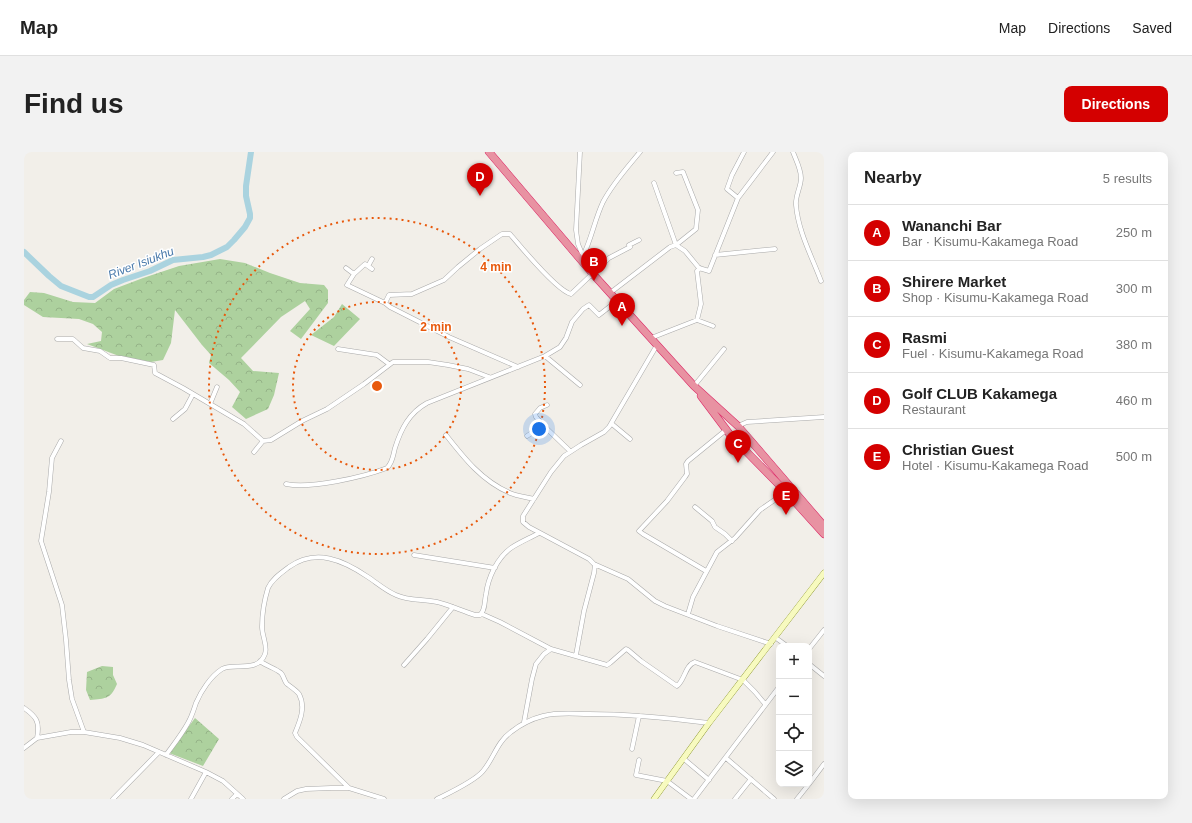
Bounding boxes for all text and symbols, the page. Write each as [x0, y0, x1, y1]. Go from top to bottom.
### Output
text: Map [20, 17, 58, 38]
text: Map [999, 20, 1026, 36]
text: Directions [1048, 20, 1110, 36]
text: Saved [1132, 20, 1172, 36]
button: Directions [1064, 86, 1168, 122]
text: Find us [24, 88, 124, 119]
pin: D [467, 163, 493, 196]
text: Nearby [864, 168, 922, 187]
text: 5 results [1103, 171, 1152, 186]
text: Wananchi Bar [902, 217, 1001, 234]
text: A [872, 225, 882, 240]
text: 250 m [1116, 225, 1152, 240]
text: Bar · Kisumu-Kakamega Road [902, 234, 1078, 249]
water label: River Isiukhu [106, 244, 176, 282]
pin: B [581, 248, 607, 281]
text: 4 min [480, 260, 512, 274]
text: Shirere Market [902, 273, 1006, 290]
text: B [872, 281, 882, 296]
text: 300 m [1116, 281, 1152, 296]
text: Shop · Kisumu-Kakamega Road [902, 290, 1088, 305]
pin: A [609, 293, 635, 326]
text: 2 min [420, 320, 452, 334]
text: Rasmi [902, 329, 947, 346]
text: C [872, 337, 882, 352]
text: 380 m [1116, 337, 1152, 352]
text: Fuel · Kisumu-Kakamega Road [902, 346, 1083, 361]
centre of rings [370, 379, 384, 393]
text: Golf CLUB Kakamega [902, 385, 1057, 402]
text: D [872, 393, 882, 408]
text: 460 m [1116, 393, 1152, 408]
text: Restaurant [902, 402, 966, 417]
your location [529, 419, 549, 439]
pin: C [725, 430, 751, 463]
text: Christian Guest [902, 441, 1014, 458]
text: E [873, 449, 881, 464]
text: 500 m [1116, 449, 1152, 464]
text: Hotel · Kisumu-Kakamega Road [902, 458, 1088, 473]
pin: E [773, 482, 799, 515]
map controls [776, 643, 812, 787]
button: + [776, 643, 812, 679]
button: − [776, 679, 812, 715]
button: locate [776, 715, 812, 751]
button: layers [776, 751, 812, 787]

